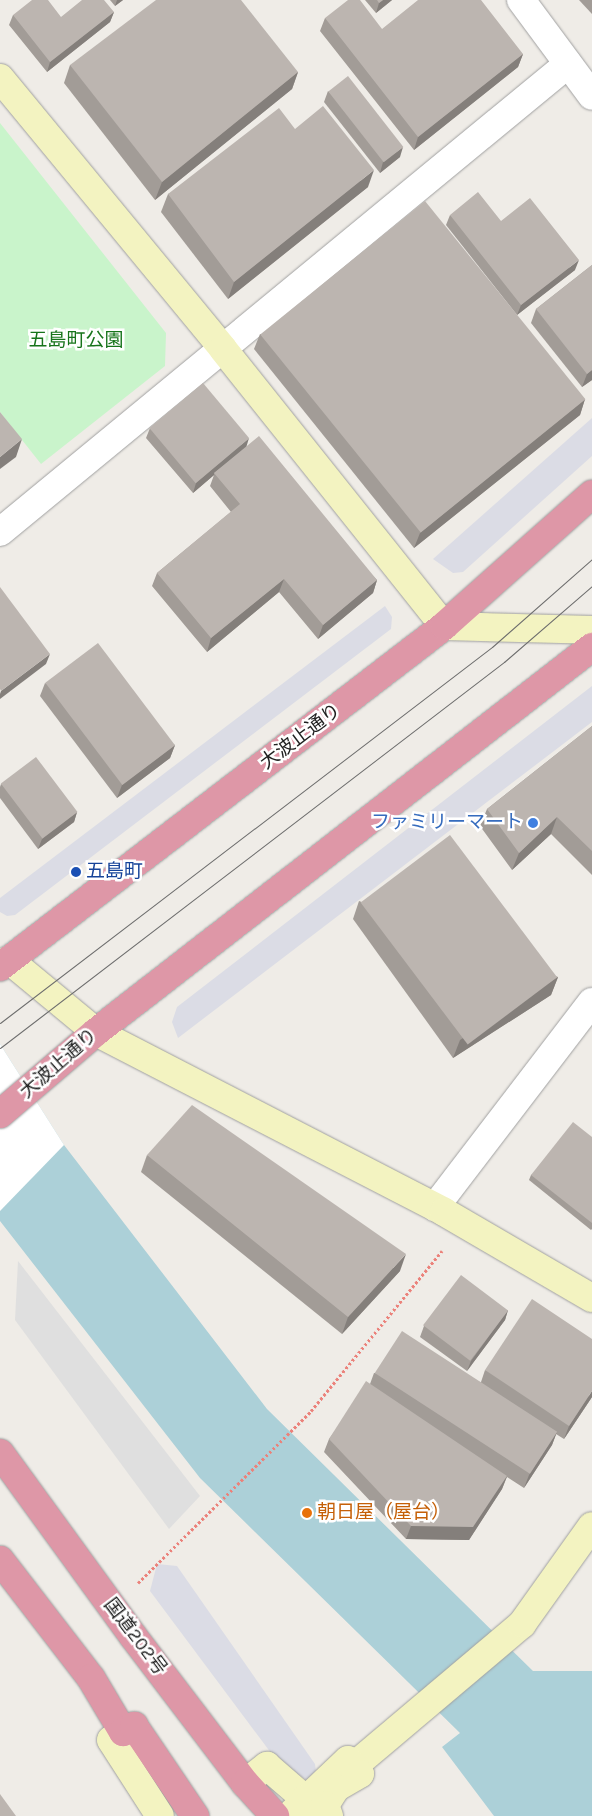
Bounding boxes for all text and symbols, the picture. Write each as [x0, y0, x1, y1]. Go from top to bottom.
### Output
park label: 五島町公園 [29, 330, 123, 352]
street label: 大波止通り [256, 699, 346, 775]
place label: ファミリーマート [371, 812, 523, 834]
marker: ファミリーマート [527, 817, 539, 829]
place label: 五島町 [86, 861, 143, 883]
marker: 五島町 [70, 866, 82, 878]
street label: 大波止通り [16, 1024, 102, 1104]
place label: 朝日屋（屋台） [317, 1502, 450, 1524]
marker: 朝日屋（屋台） [301, 1507, 313, 1519]
street label: 国道202号 [99, 1594, 171, 1680]

